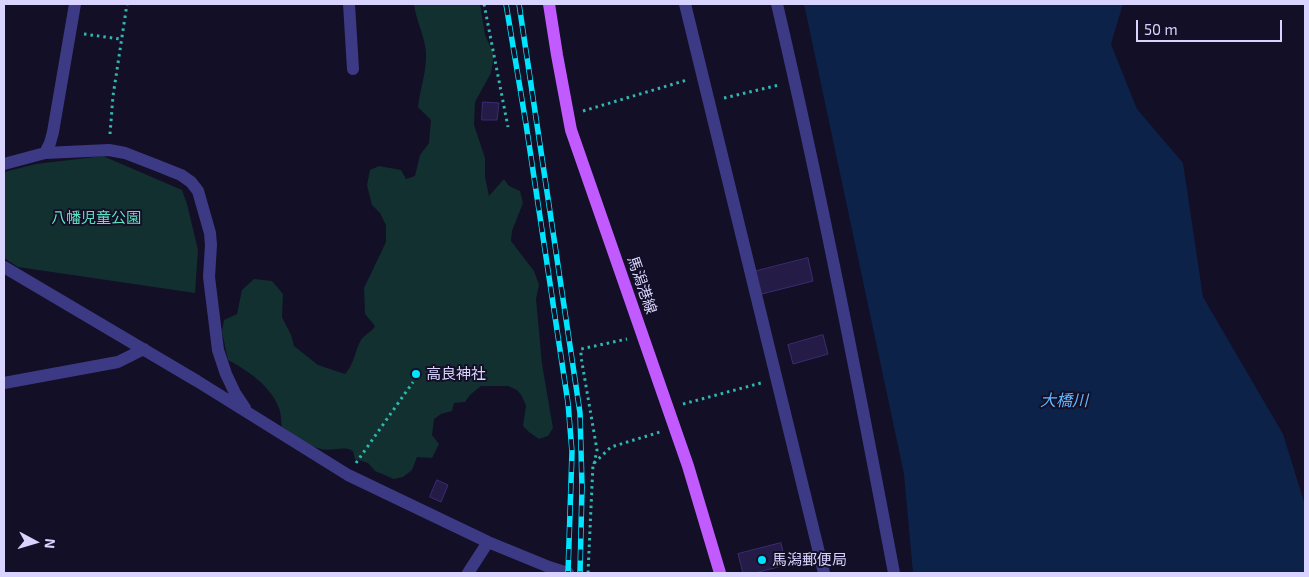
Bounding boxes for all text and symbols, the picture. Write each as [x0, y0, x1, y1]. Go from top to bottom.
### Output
scale bar [1139, 10, 1285, 42]
text: 50 m [1144, 20, 1178, 38]
park label: 八幡児童公園 [51, 209, 141, 227]
street label: 馬潟港線 [624, 254, 660, 316]
place label: 高良神社 [426, 365, 486, 383]
marker: 高良神社 [410, 368, 422, 380]
water label: 大橋川 [1040, 391, 1088, 411]
north arrow [10, 517, 60, 567]
text: N [41, 538, 59, 550]
place label: 馬潟郵便局 [772, 551, 847, 569]
marker: 馬潟郵便局 [756, 554, 768, 566]

